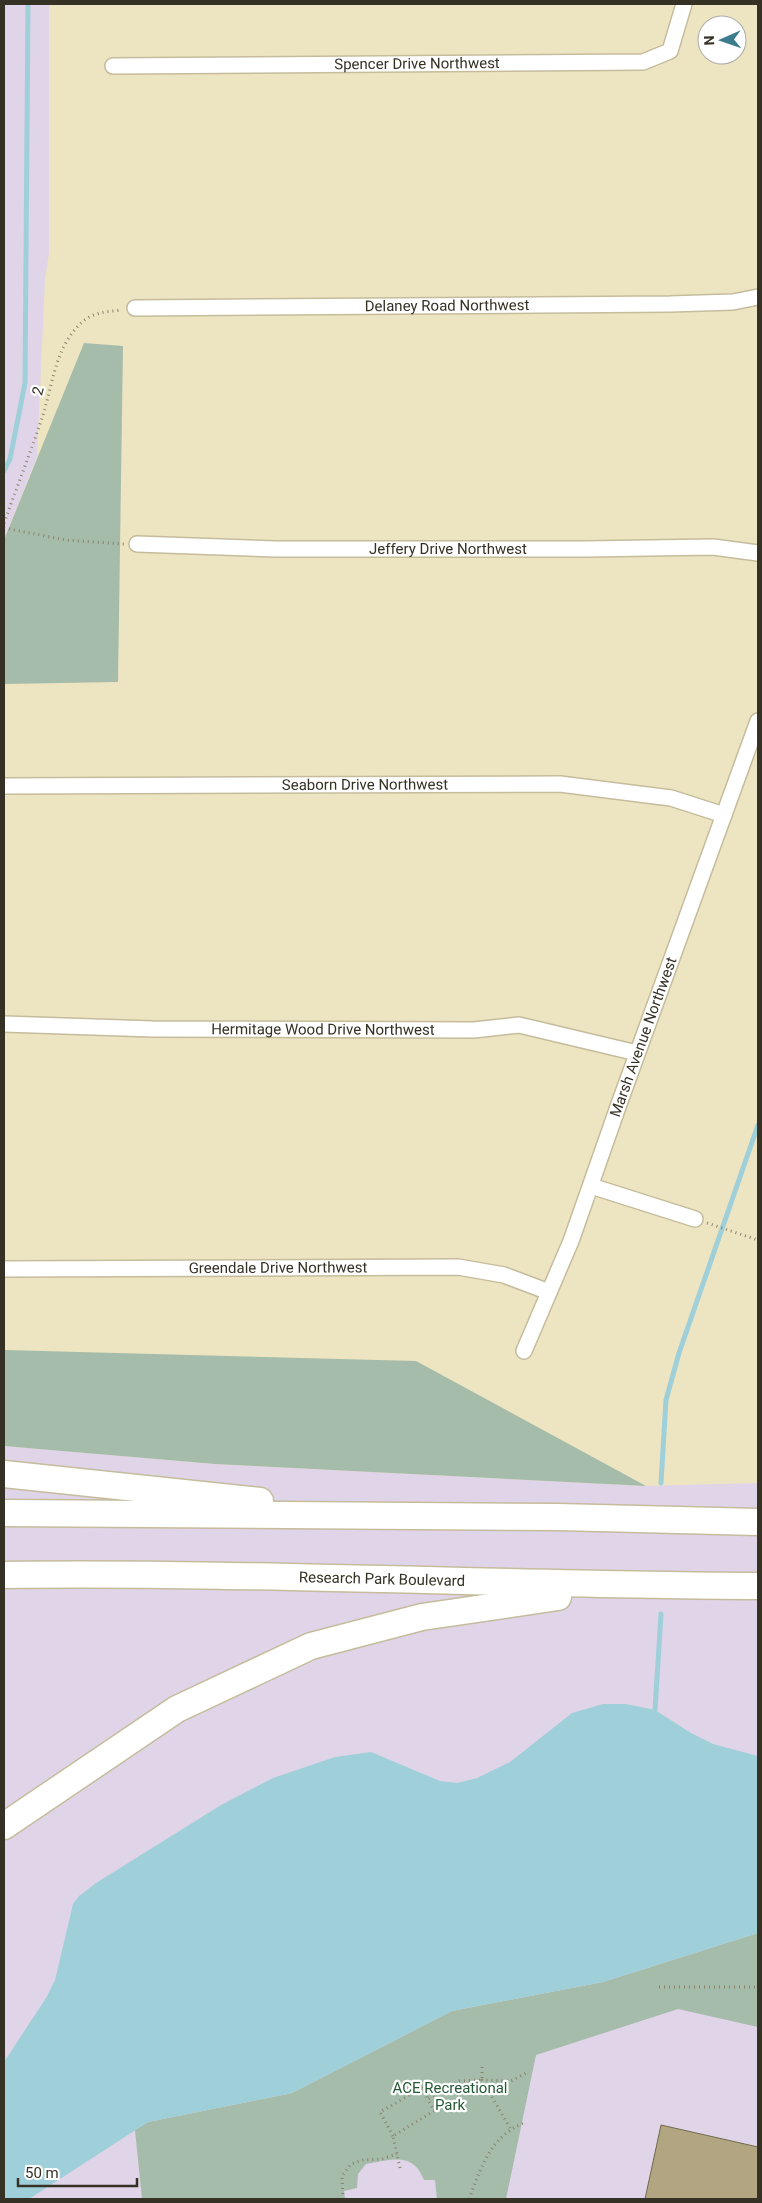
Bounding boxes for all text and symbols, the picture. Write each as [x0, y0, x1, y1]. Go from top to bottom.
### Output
north arrow [697, 15, 747, 65]
text: N [701, 35, 717, 46]
street label: Spencer Drive Northwest [334, 54, 500, 73]
street label: Delaney Road Northwest [365, 296, 529, 315]
street label: 2 [28, 385, 48, 397]
street label: Jeffery Drive Northwest [369, 540, 527, 558]
street label: Seaborn Drive Northwest [282, 775, 448, 794]
street label: Marsh Avenue Northwest [606, 955, 681, 1119]
street label: Hermitage Wood Drive Northwest [211, 1020, 435, 1039]
street label: Greendale Drive Northwest [189, 1258, 367, 1277]
street label: Research Park Boulevard [299, 1568, 465, 1590]
park label: ACE Recreational Park [392, 2079, 508, 2114]
scale bar [18, 2156, 136, 2188]
text: 50 m [25, 2164, 59, 2182]

